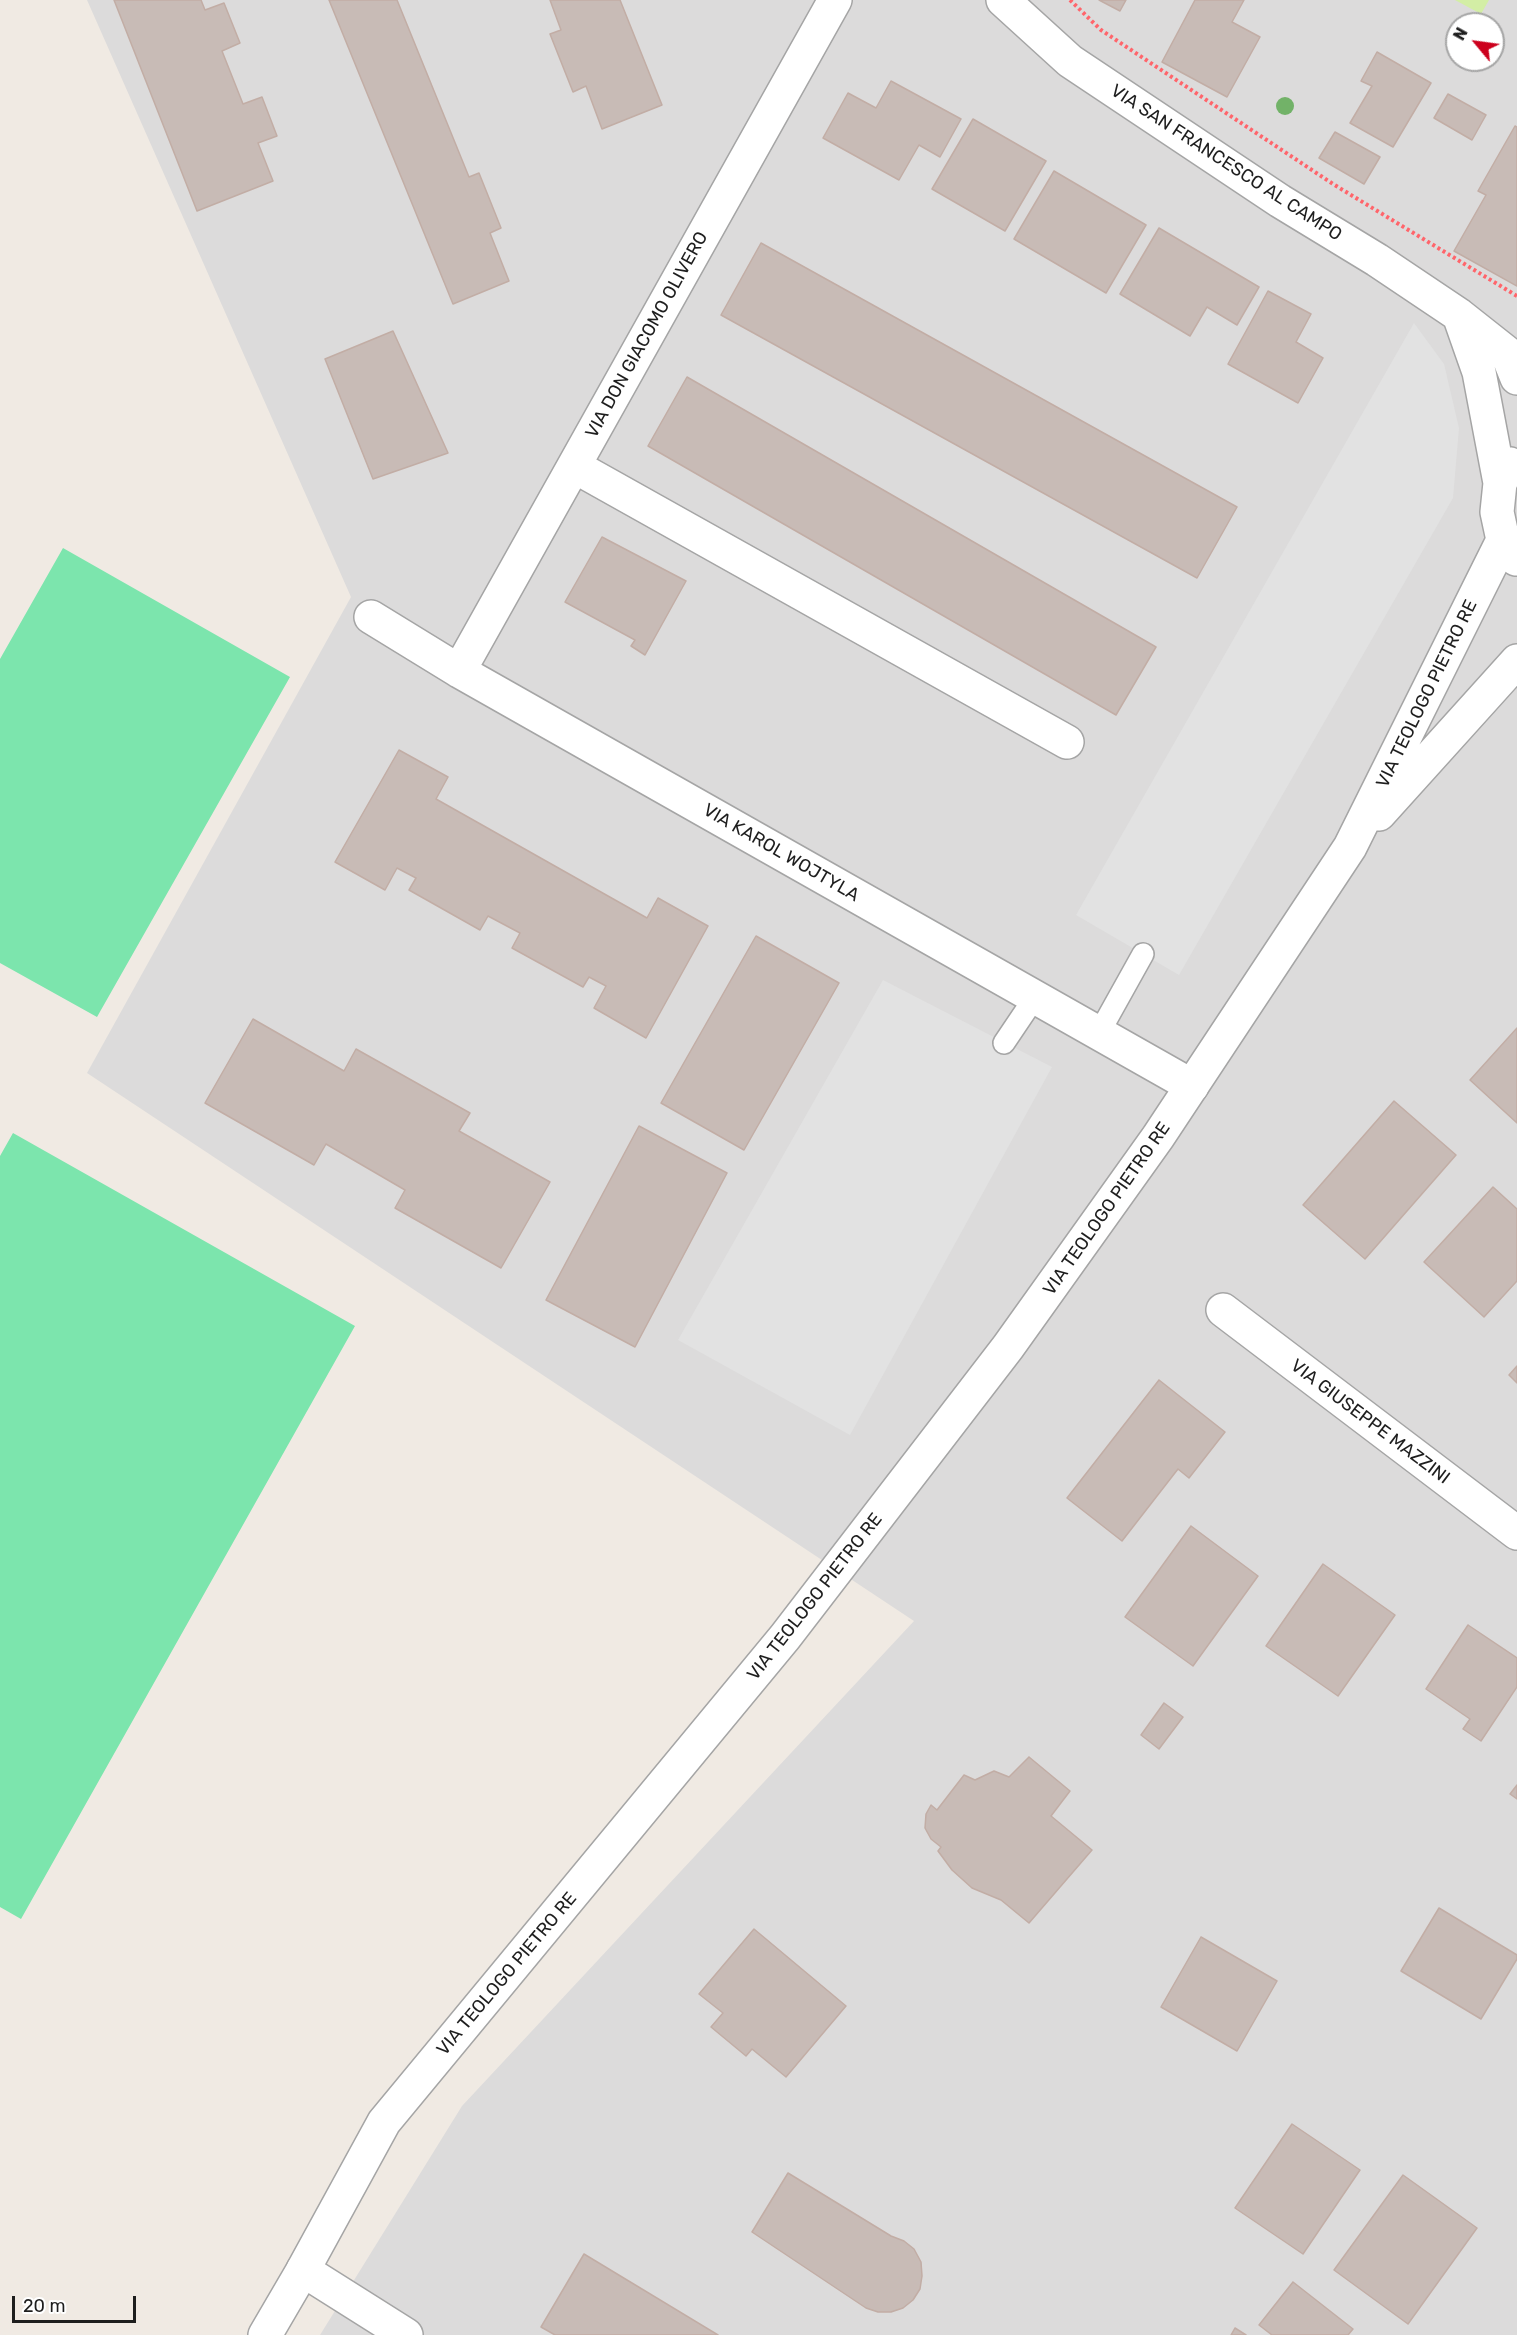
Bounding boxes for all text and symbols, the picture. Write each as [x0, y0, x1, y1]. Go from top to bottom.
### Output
north arrow [1445, 12, 1505, 72]
text: N [1449, 24, 1472, 44]
street label: VIA SAN FRANCESCO AL CAMPO [1106, 80, 1346, 246]
street label: VIA DON GIACOMO OLIVERO [581, 228, 713, 442]
street label: VIA TEOLOGO PIETRO RE [1372, 596, 1482, 792]
street label: VIA KAROL WOJTYLA [699, 799, 863, 907]
street label: VIA TEOLOGO PIETRO RE [1039, 1118, 1175, 1300]
street label: VIA GIUSEPPE MAZZINI [1286, 1355, 1454, 1489]
street label: VIA TEOLOGO PIETRO RE [743, 1509, 887, 1685]
street label: VIA TEOLOGO PIETRO RE [432, 1888, 582, 2060]
scale bar [15, 2284, 140, 2322]
text: 20 m [23, 2295, 65, 2317]

